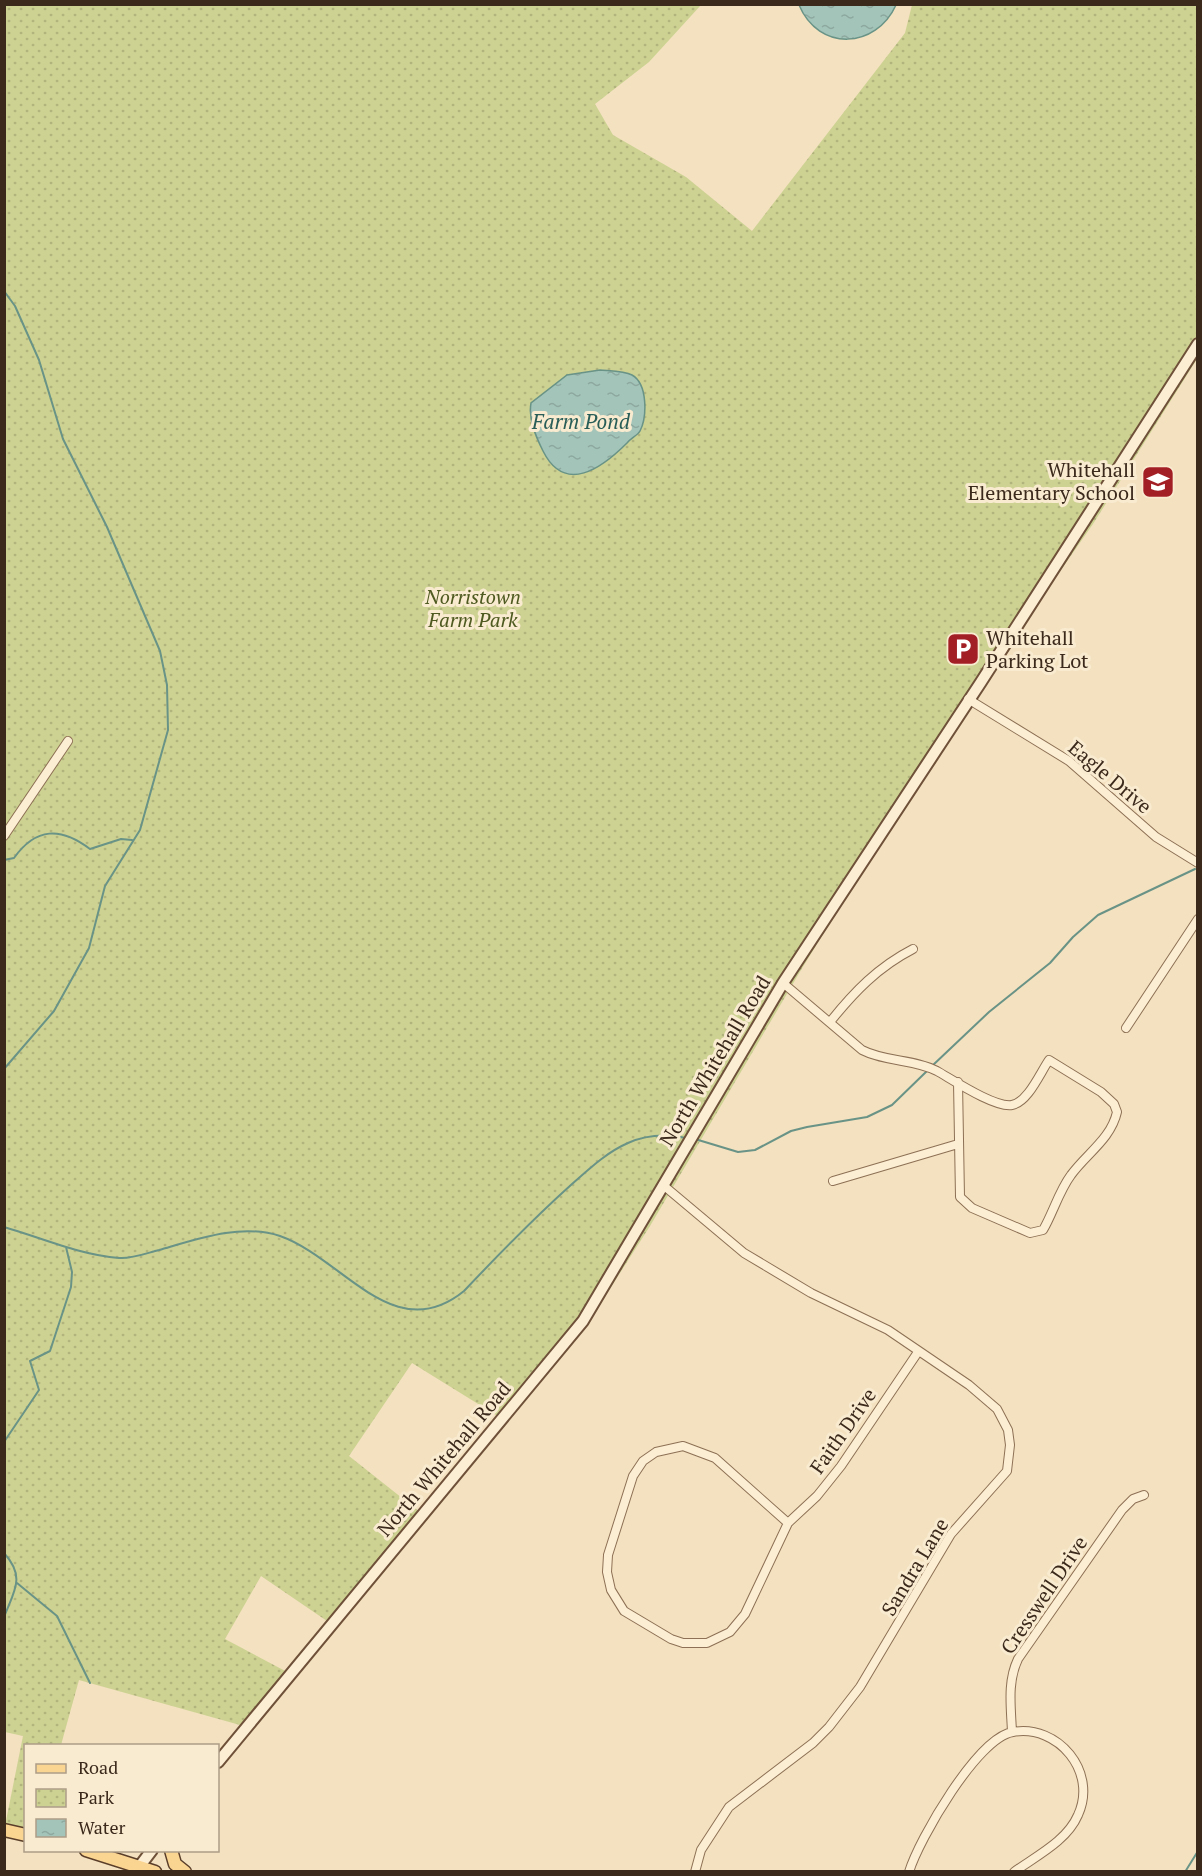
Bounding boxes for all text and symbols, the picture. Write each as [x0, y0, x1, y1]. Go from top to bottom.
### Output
water label: Farm Pond [531, 407, 631, 435]
place label: Whitehall Elementary School [968, 456, 1135, 506]
school or university icon: Whitehall Elementary School [1140, 464, 1176, 500]
park label: Norristown Farm Park [424, 583, 521, 633]
place label: Whitehall Parking Lot [986, 624, 1089, 674]
parking icon: Whitehall Parking Lot [945, 631, 981, 667]
street label: Eagle Drive [1063, 734, 1158, 819]
street label: North Whitehall Road [653, 970, 776, 1151]
street label: North Whitehall Road [371, 1375, 517, 1542]
street label: Faith Drive [803, 1383, 882, 1479]
street label: Sandra Lane [875, 1513, 954, 1621]
street label: Cresswell Drive [994, 1530, 1093, 1659]
legend [24, 1744, 219, 1852]
text: Road [78, 1755, 118, 1779]
text: Park [78, 1785, 115, 1809]
text: Water [78, 1815, 125, 1839]

